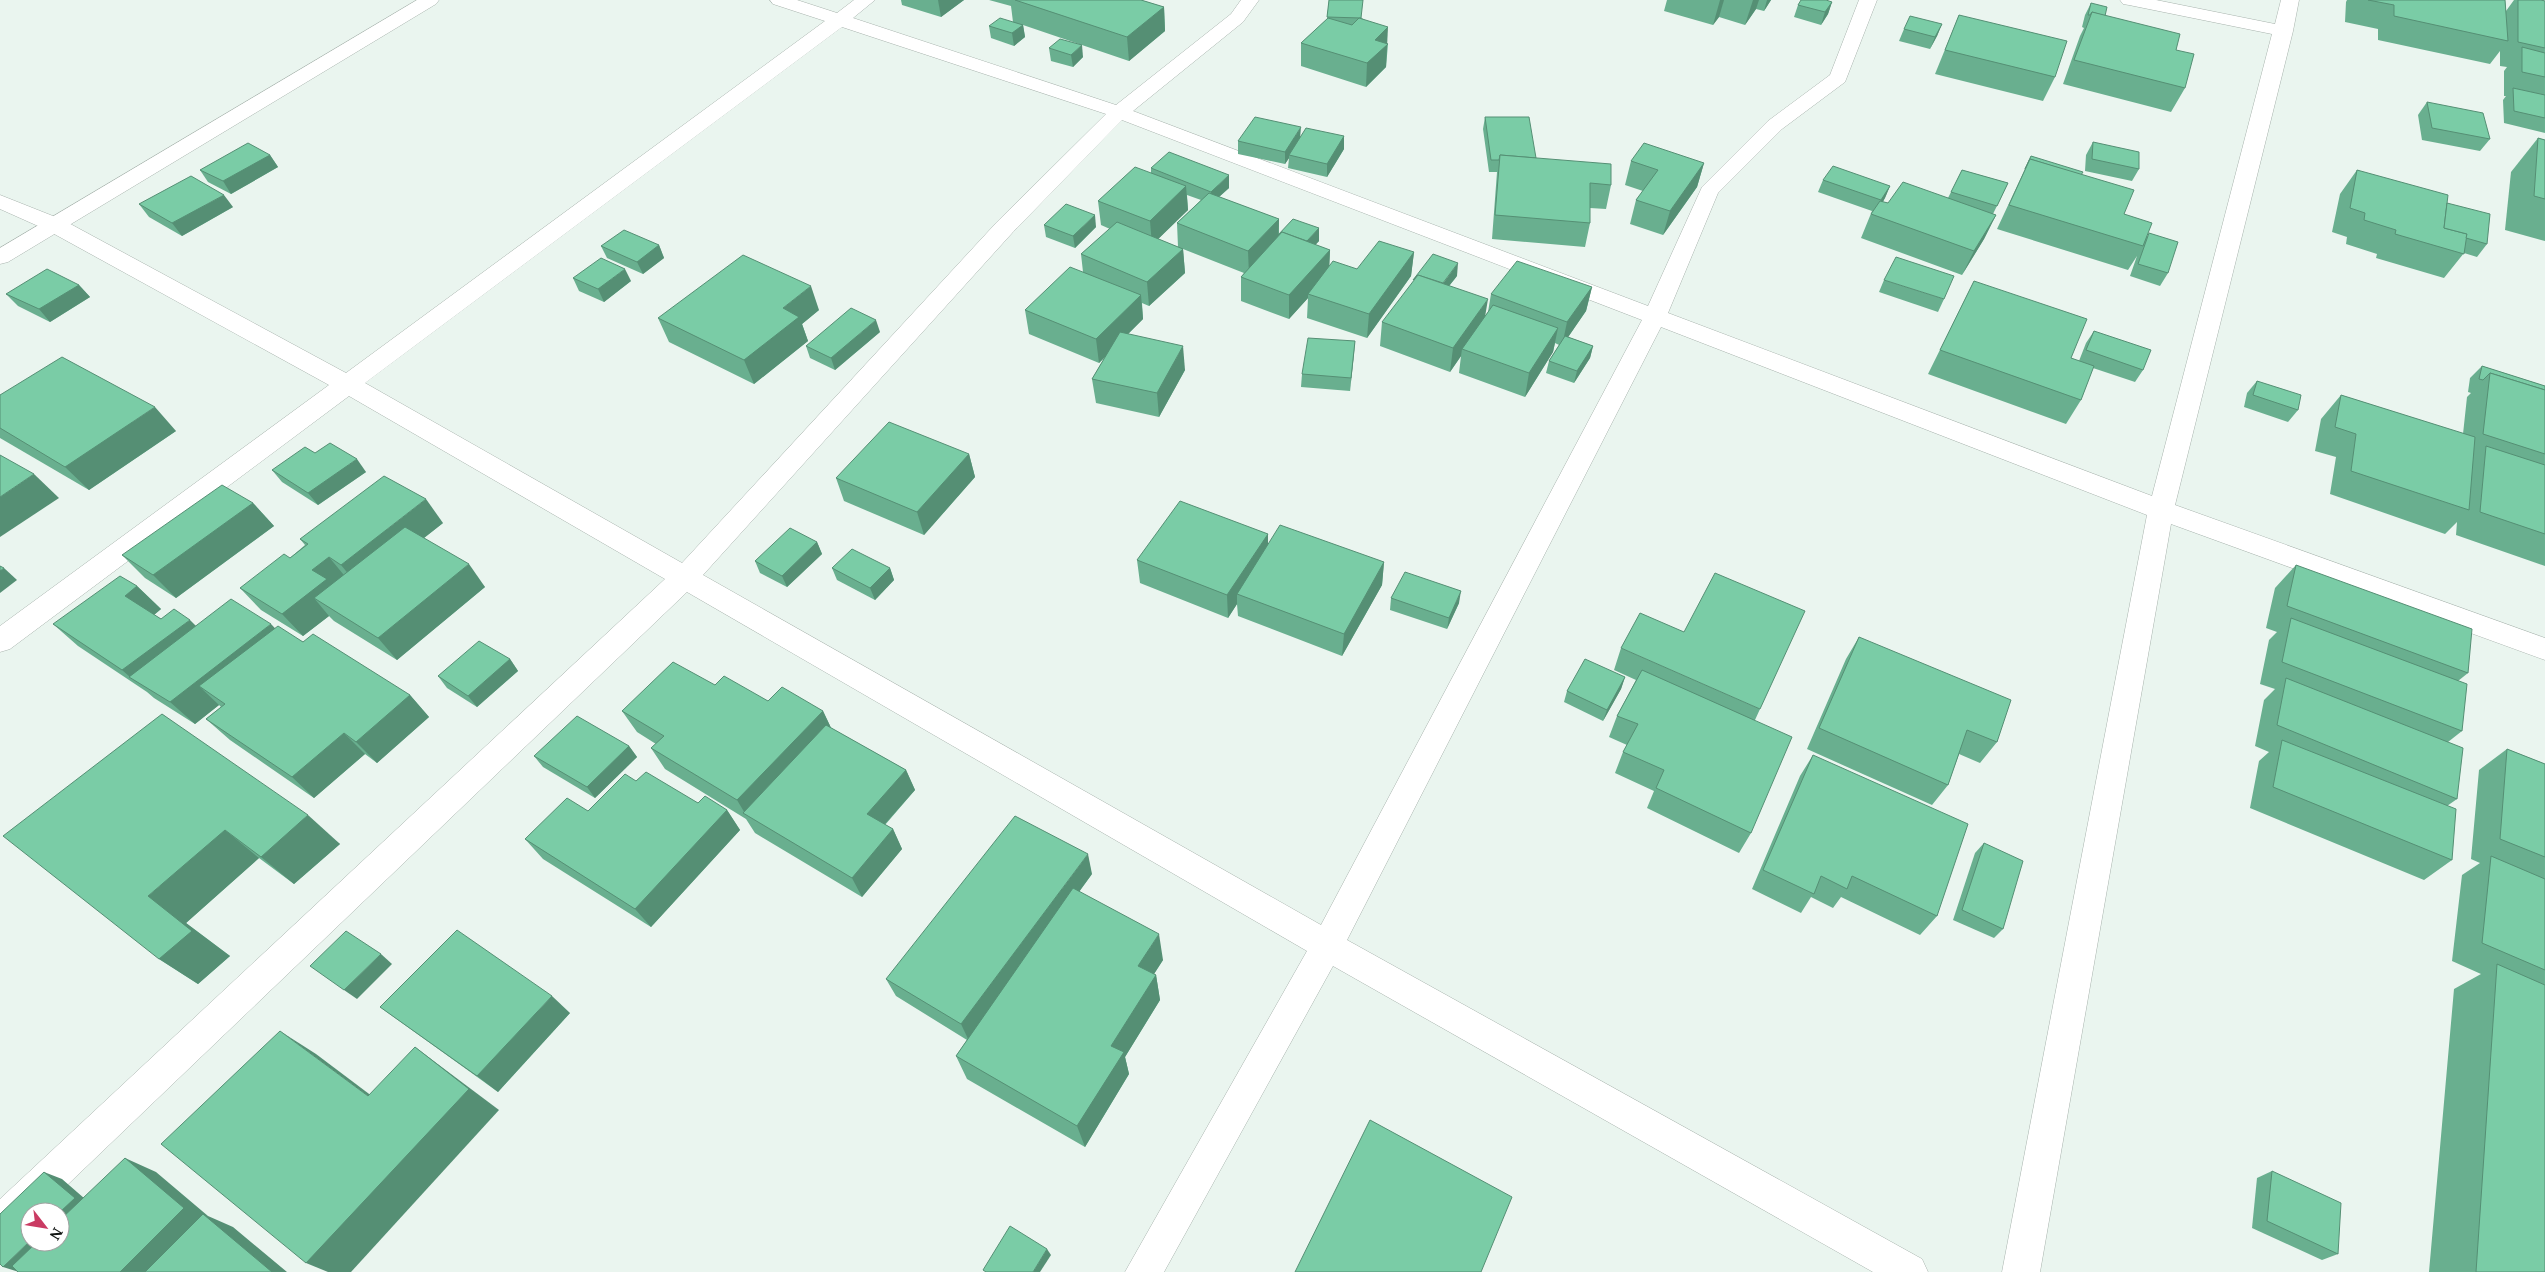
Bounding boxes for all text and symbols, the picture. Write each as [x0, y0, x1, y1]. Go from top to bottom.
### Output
north arrow [20, 1202, 70, 1252]
text: N [46, 1224, 68, 1244]

